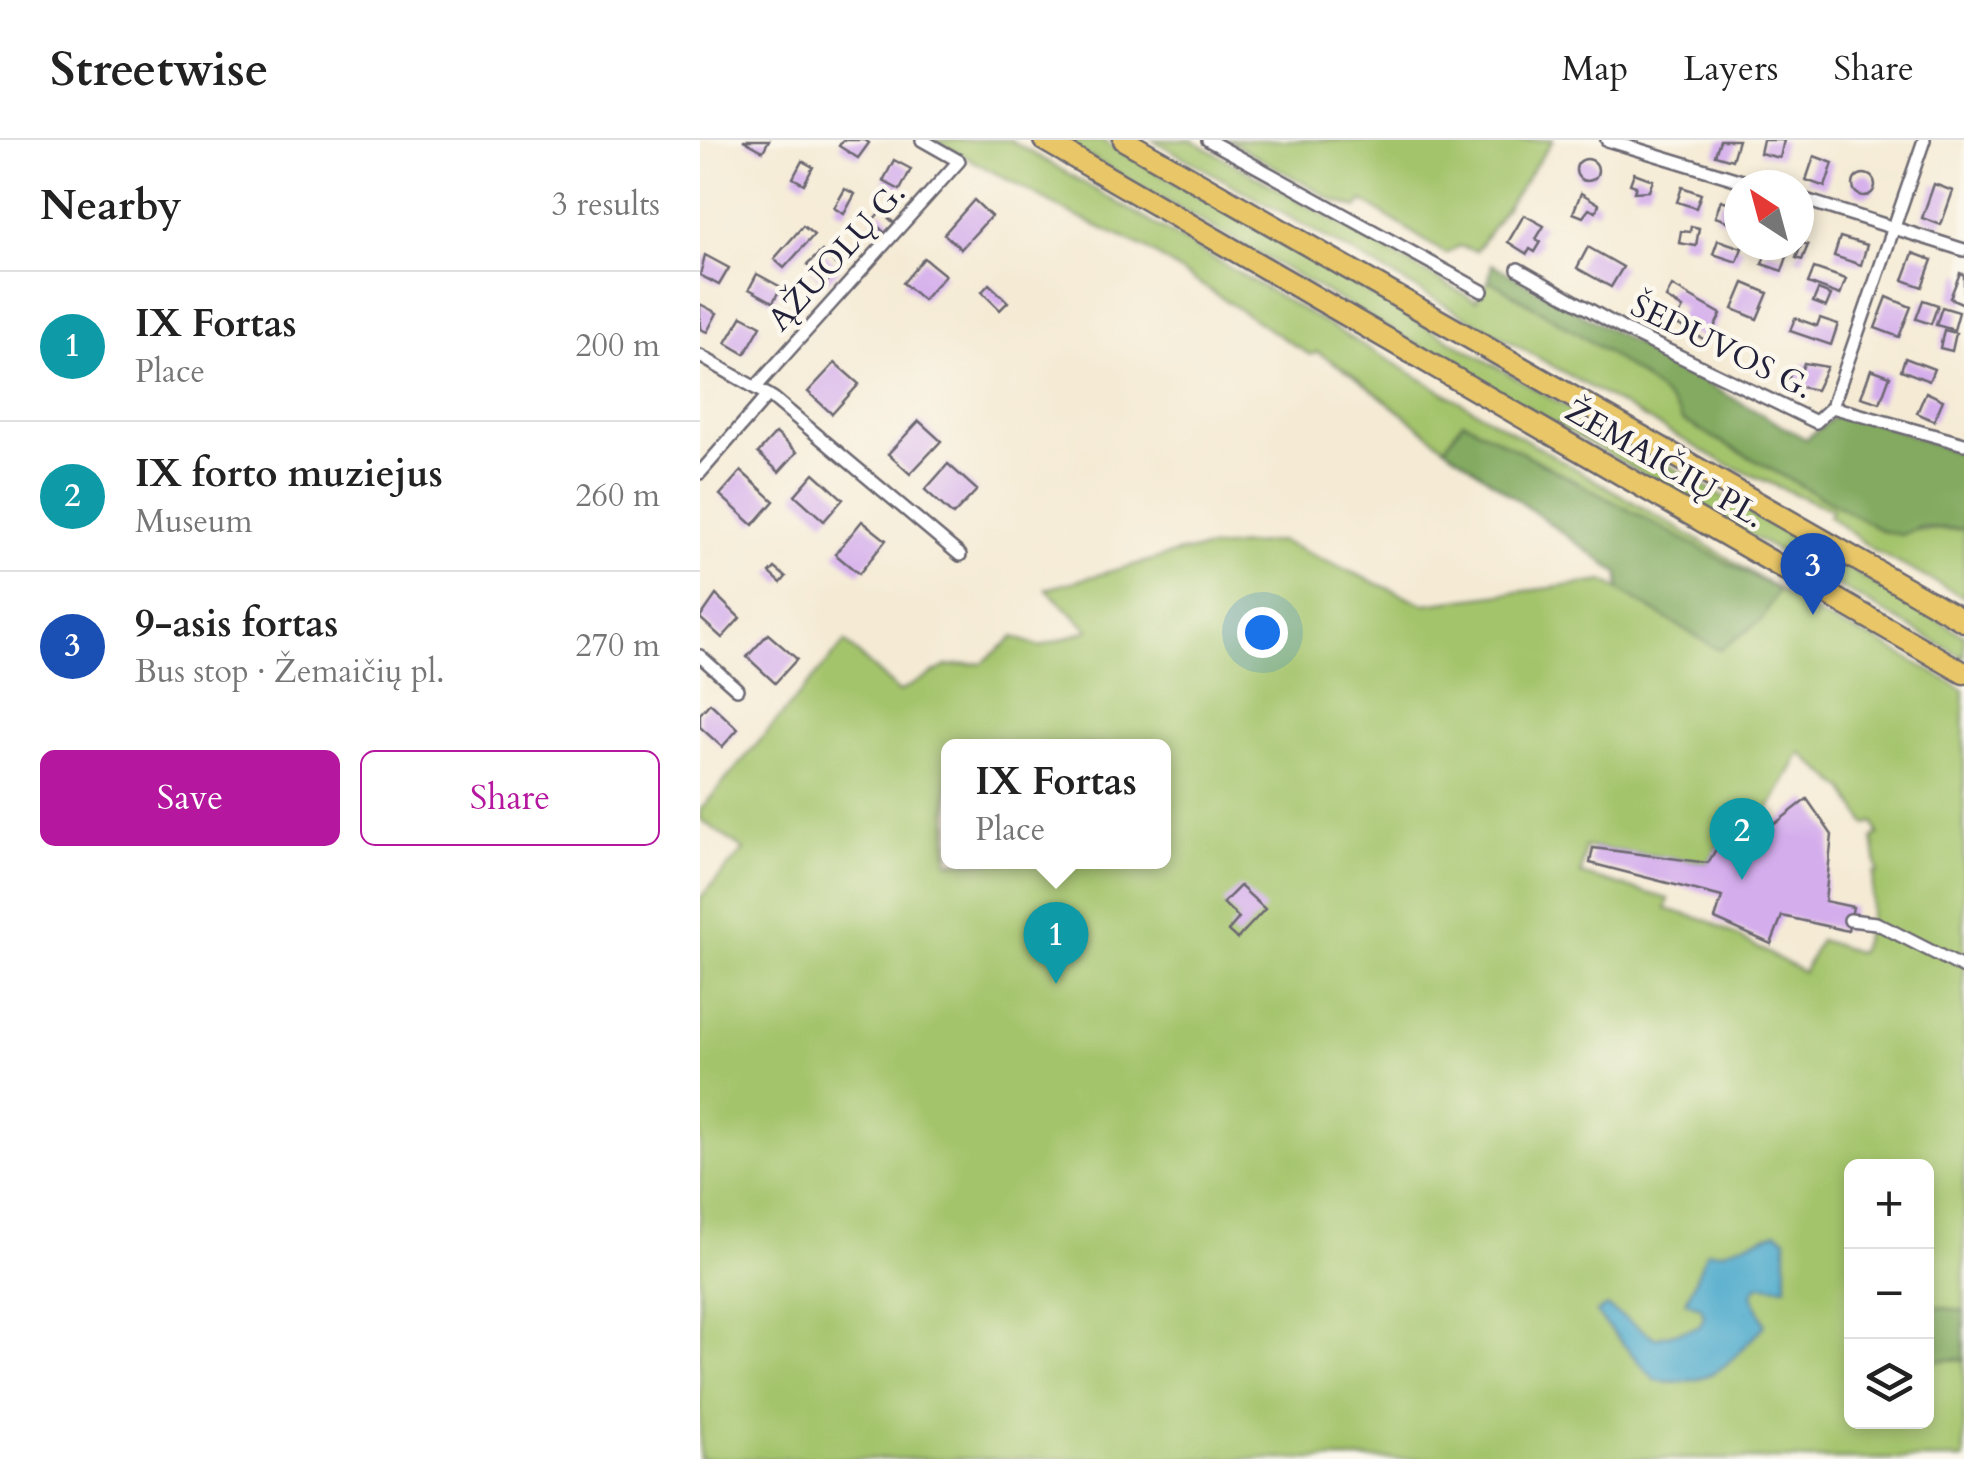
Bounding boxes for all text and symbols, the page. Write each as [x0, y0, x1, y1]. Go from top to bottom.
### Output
text: Streetwise [50, 37, 269, 102]
text: Map [1562, 45, 1628, 93]
text: Layers [1683, 45, 1778, 93]
text: Share [1833, 45, 1914, 93]
north arrow [1724, 170, 1814, 260]
street label: ĄŽUOLŲ G. [758, 173, 916, 341]
text: Nearby [40, 177, 182, 234]
text: 3 results [552, 183, 660, 227]
street label: ŠEDUVOS G. [1623, 284, 1820, 410]
text: IX Fortas [135, 298, 297, 350]
text: 1 [64, 324, 81, 368]
text: 200 m [575, 324, 660, 368]
text: Place [135, 350, 205, 394]
street label: ŽEMAIČIŲ PL. [1557, 389, 1772, 539]
text: IX forto muziejus [135, 448, 443, 500]
text: 2 [64, 474, 81, 518]
text: 260 m [575, 474, 660, 518]
text: Museum [135, 500, 253, 544]
pin: 3 [1780, 532, 1846, 615]
text: 9-asis fortas [135, 598, 338, 650]
your location [1237, 607, 1288, 658]
text: 3 [64, 624, 81, 668]
text: 270 m [575, 624, 660, 668]
text: Bus stop · Žemaičių pl. [135, 650, 444, 694]
popup [941, 739, 1171, 869]
button: Save [40, 750, 340, 846]
button: Share [360, 750, 660, 846]
text: IX Fortas [975, 756, 1137, 808]
pin: 2 [1710, 798, 1774, 880]
text: Place [975, 808, 1045, 852]
pin: 1 [1024, 902, 1088, 984]
map controls [1844, 1159, 1934, 1429]
button: + [1844, 1159, 1934, 1249]
button: − [1844, 1249, 1934, 1339]
button: layers [1844, 1339, 1934, 1429]

